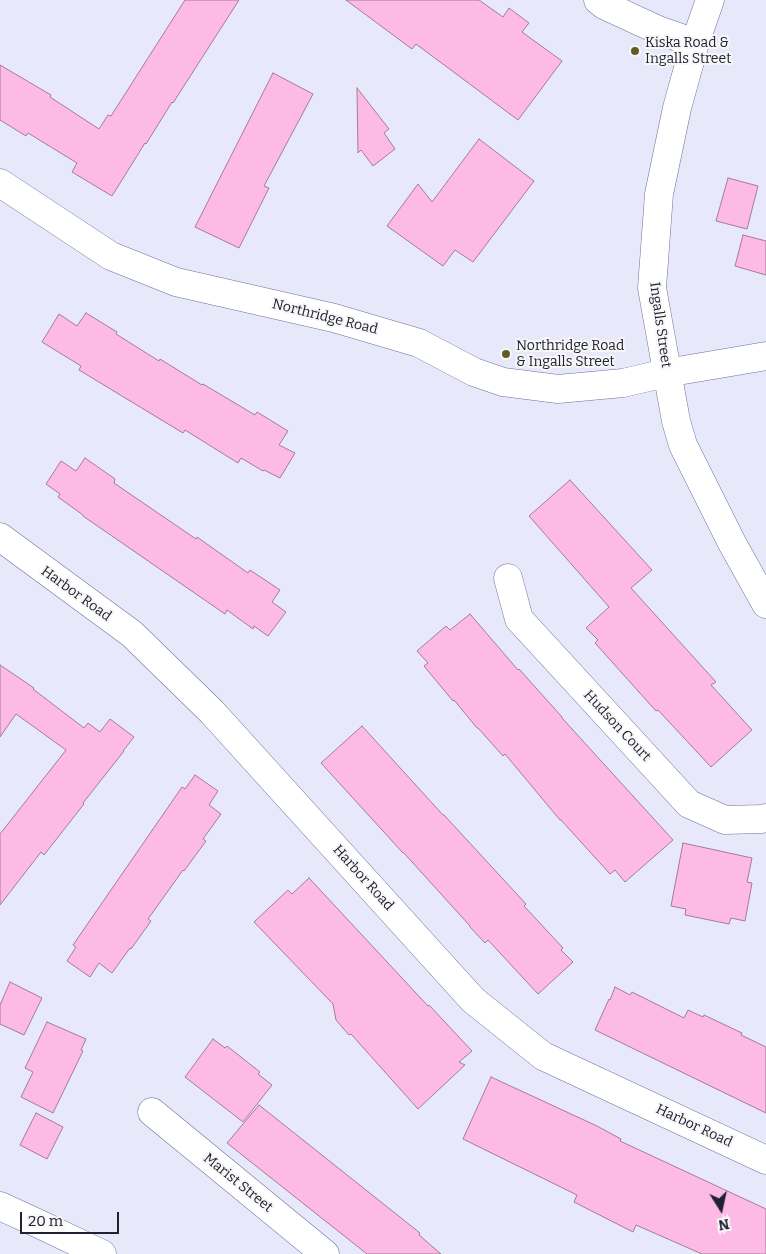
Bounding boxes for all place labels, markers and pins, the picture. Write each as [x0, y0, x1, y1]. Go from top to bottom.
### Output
place label: Kiska Road & Ingalls Street [645, 35, 731, 68]
marker: Kiska Road & Ingalls Street [629, 45, 641, 57]
place label: Northridge Road & Ingalls Street [516, 338, 624, 371]
marker: Northridge Road & Ingalls Street [500, 348, 512, 360]

